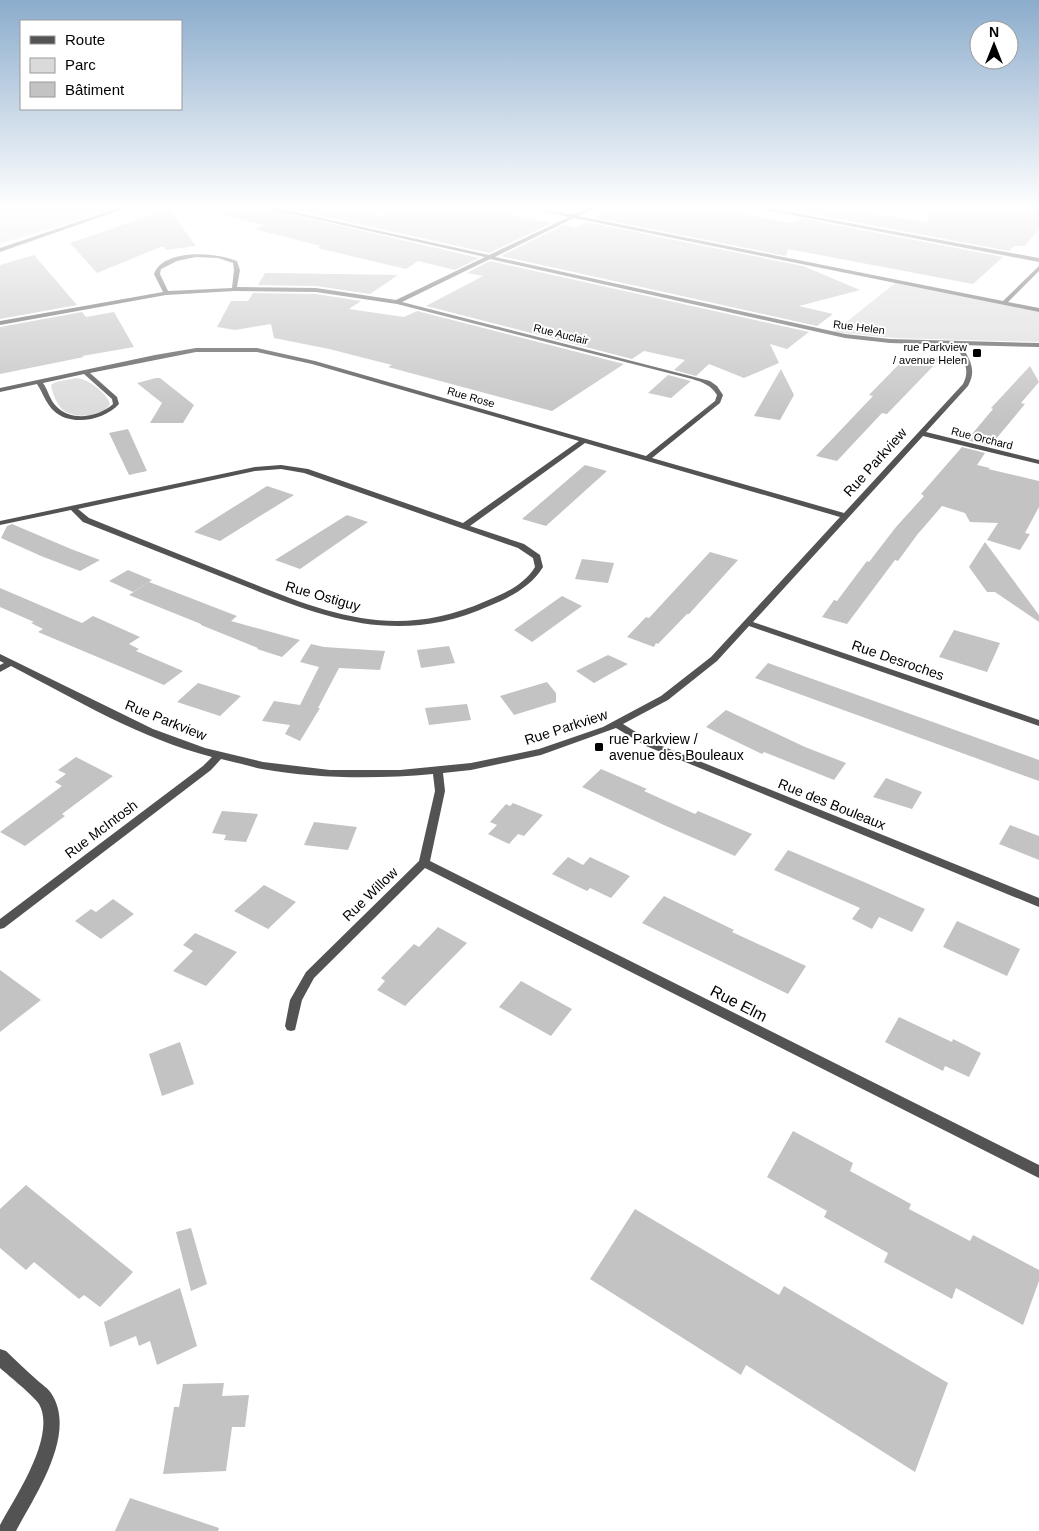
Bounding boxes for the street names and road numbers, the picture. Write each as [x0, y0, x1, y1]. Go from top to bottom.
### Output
street label: Rue Helen [832, 318, 886, 336]
street label: Rue Auclair [532, 321, 590, 347]
street label: Rue Rose [446, 384, 496, 410]
street label: Rue Parkview [840, 424, 910, 499]
street label: Rue Orchard [950, 425, 1014, 451]
street label: Rue Ostiguy [284, 578, 362, 614]
street label: Rue Desroches [850, 637, 946, 683]
street label: Rue Parkview [123, 696, 210, 744]
street label: Rue Parkview [522, 706, 610, 748]
street label: Rue des Bouleaux [776, 775, 888, 833]
street label: Rue McIntosh [62, 797, 140, 861]
street label: Rue Willow [339, 863, 401, 924]
street label: Rue Elm [708, 982, 770, 1025]

